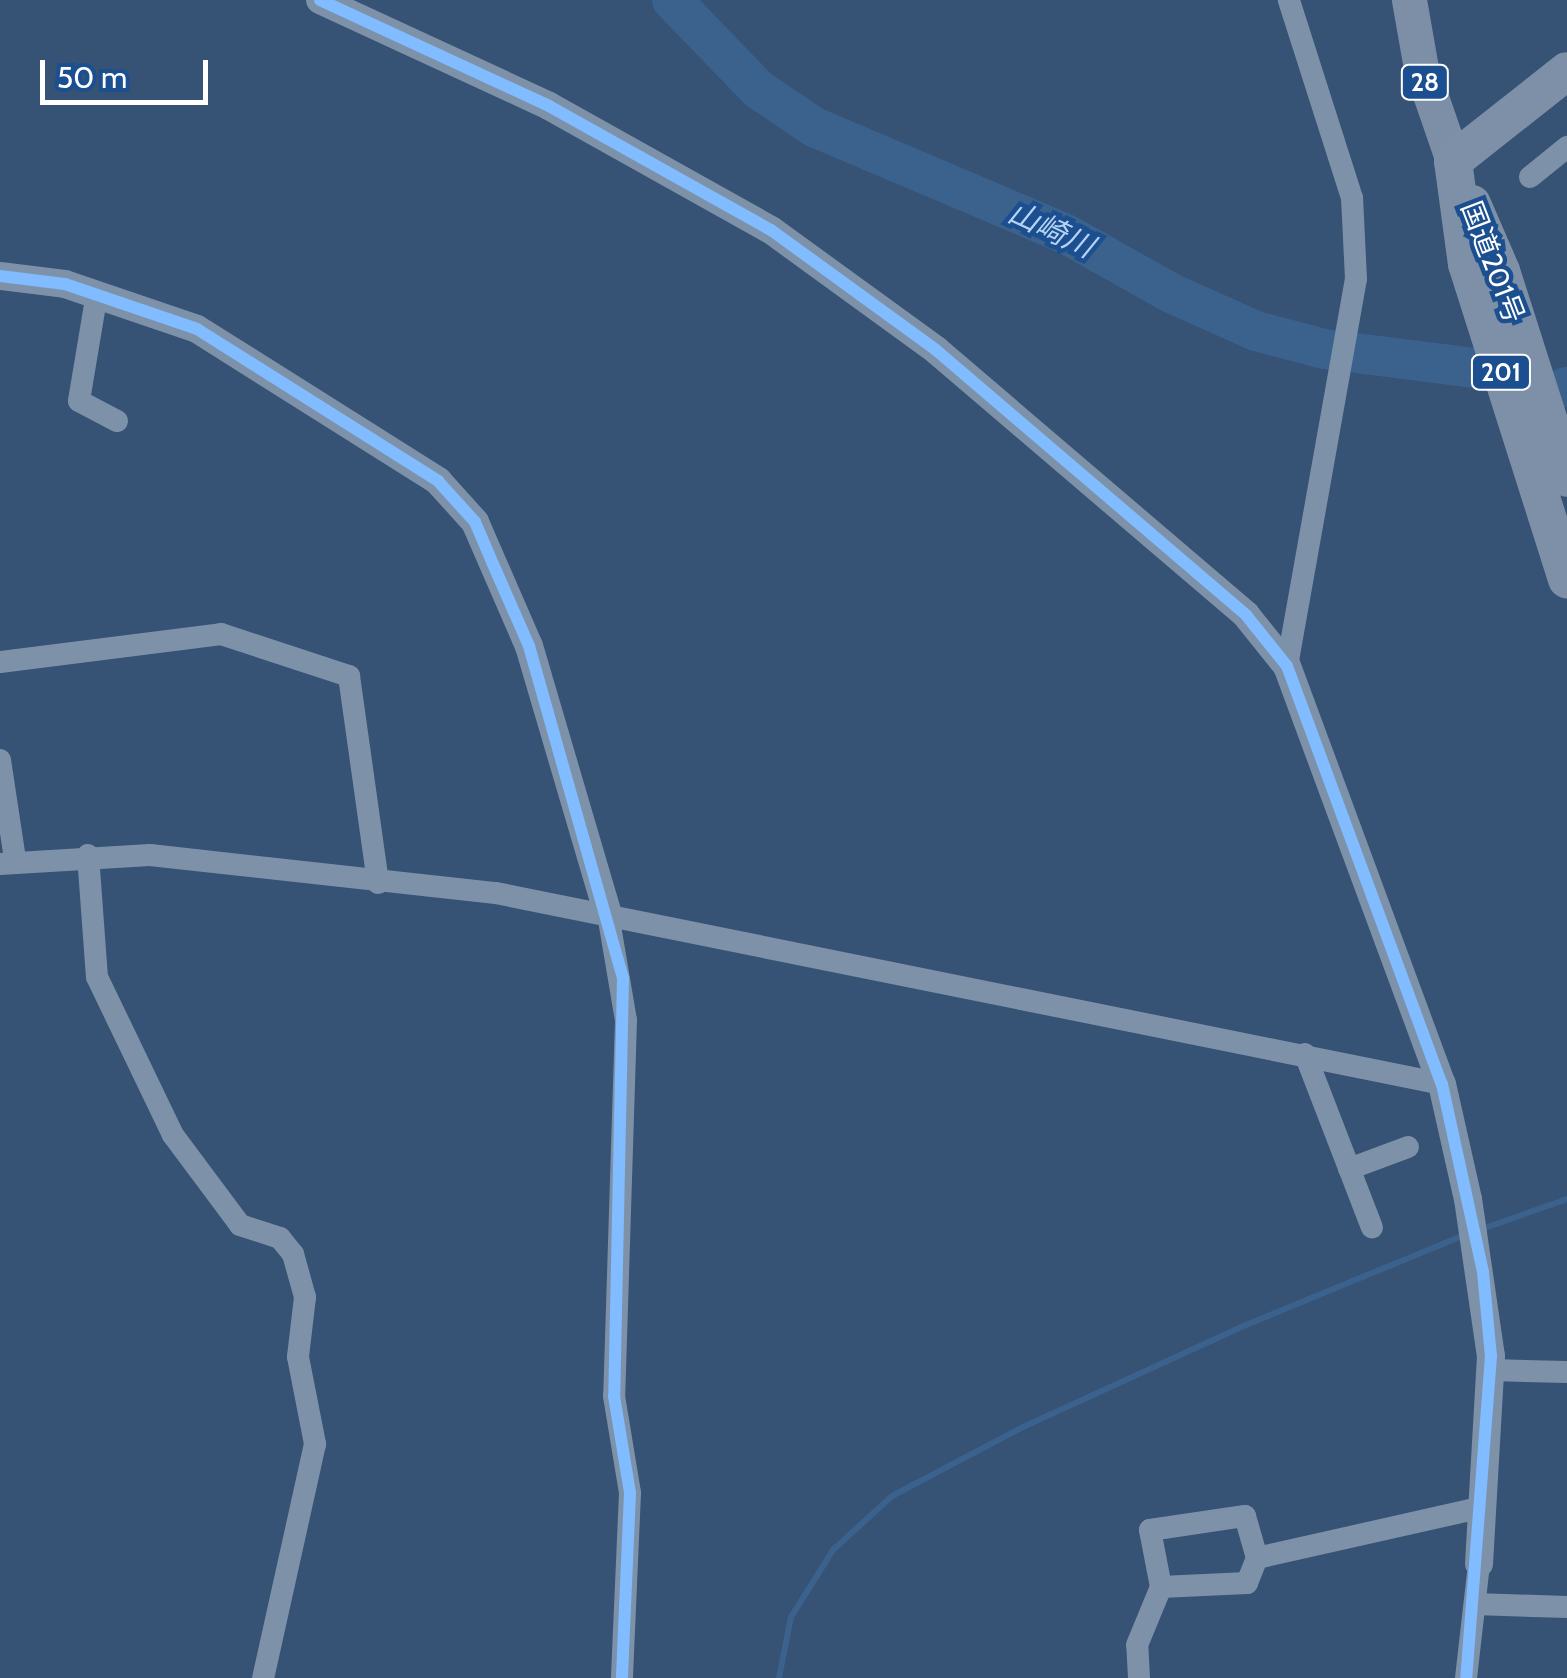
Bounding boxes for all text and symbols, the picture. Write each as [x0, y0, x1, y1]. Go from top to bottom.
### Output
scale bar [45, 40, 212, 102]
text: 50 m [57, 59, 127, 96]
road number: 28 [1400, 62, 1450, 102]
water label: 山崎川 [1003, 195, 1099, 265]
street label: 国道201号 [1454, 197, 1532, 327]
road number: 201 [1468, 352, 1534, 392]

